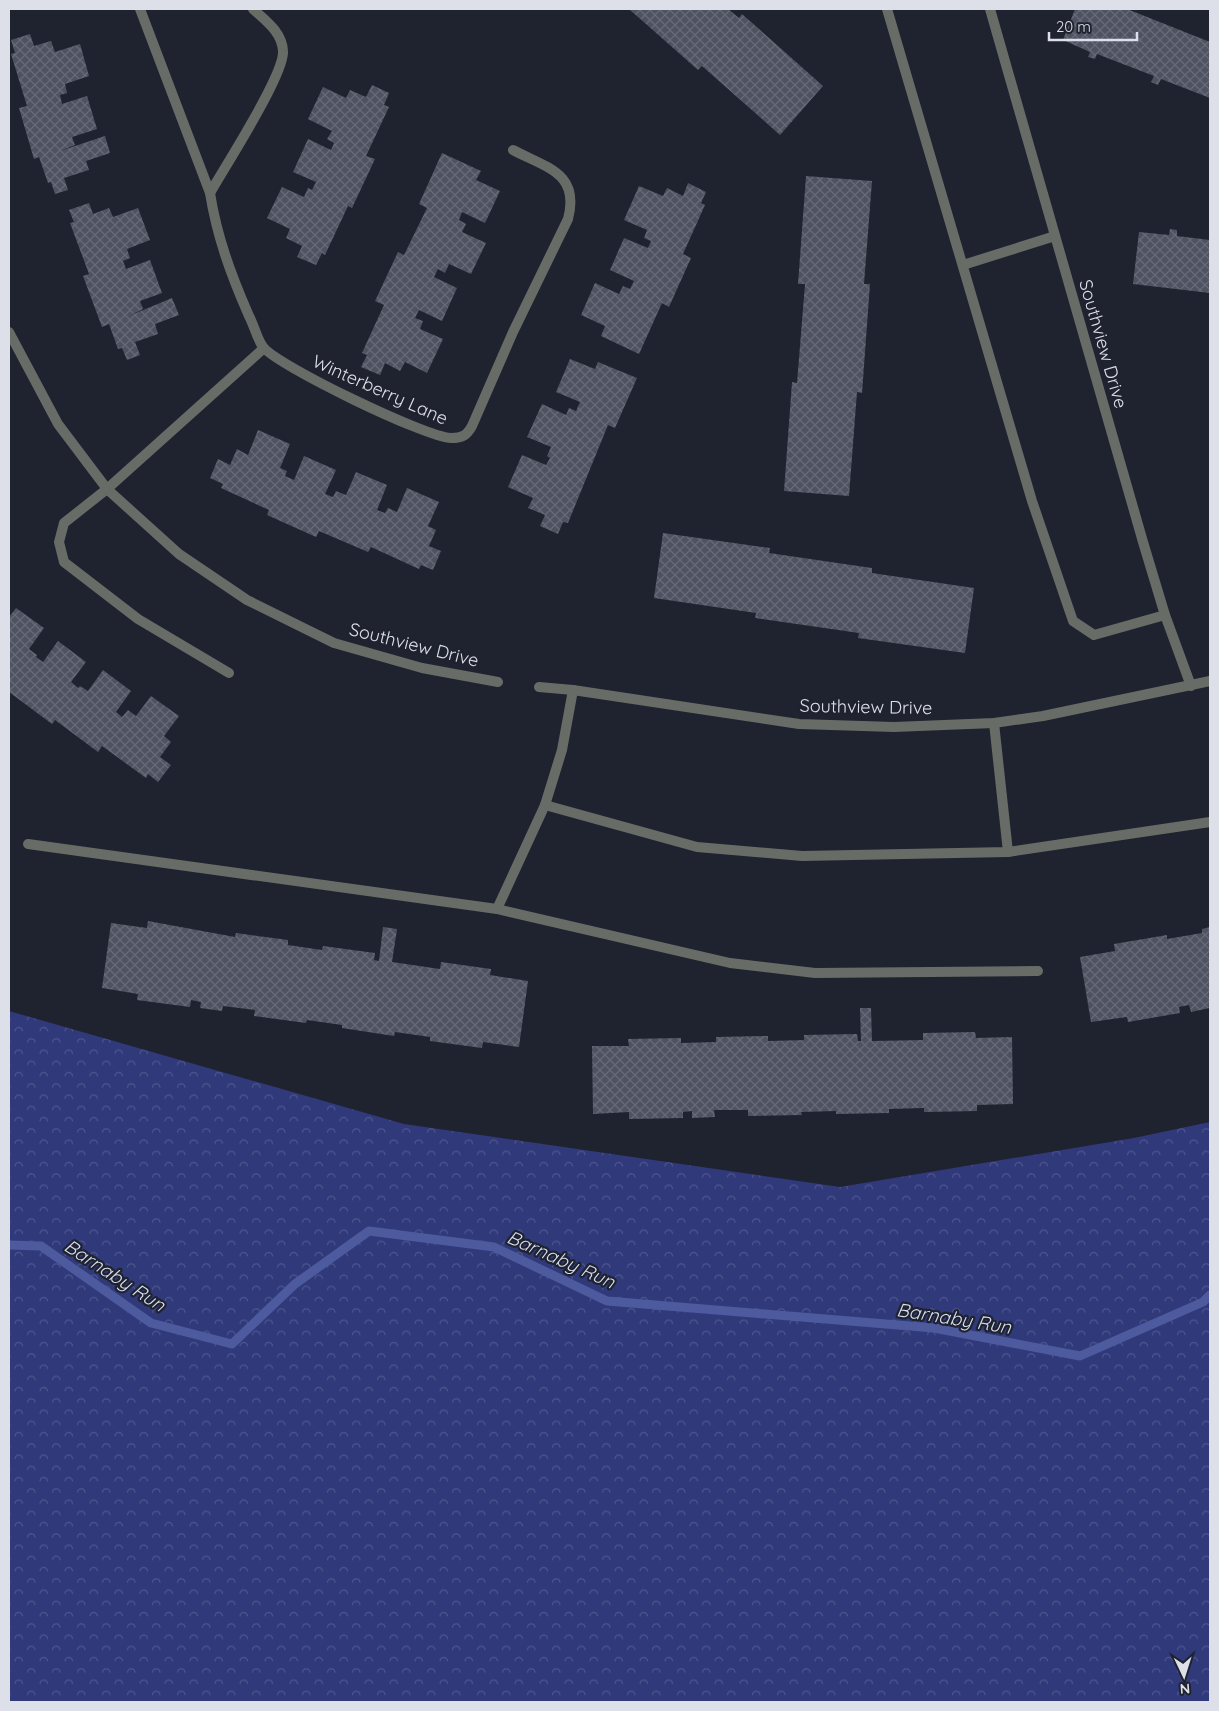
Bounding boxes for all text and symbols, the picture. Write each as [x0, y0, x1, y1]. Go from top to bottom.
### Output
scale bar [1049, 10, 1136, 42]
text: 20 m [1056, 17, 1091, 36]
street label: Southview Drive [1074, 277, 1133, 411]
street label: Winterberry Lane [309, 349, 452, 430]
street label: Southview Drive [347, 617, 481, 672]
street label: Southview Drive [799, 694, 933, 719]
water label: Barnaby Run [503, 1225, 620, 1294]
water label: Barnaby Run [60, 1233, 171, 1317]
water label: Barnaby Run [895, 1297, 1014, 1339]
north arrow [1159, 1651, 1209, 1701]
text: N [1179, 1680, 1191, 1698]

